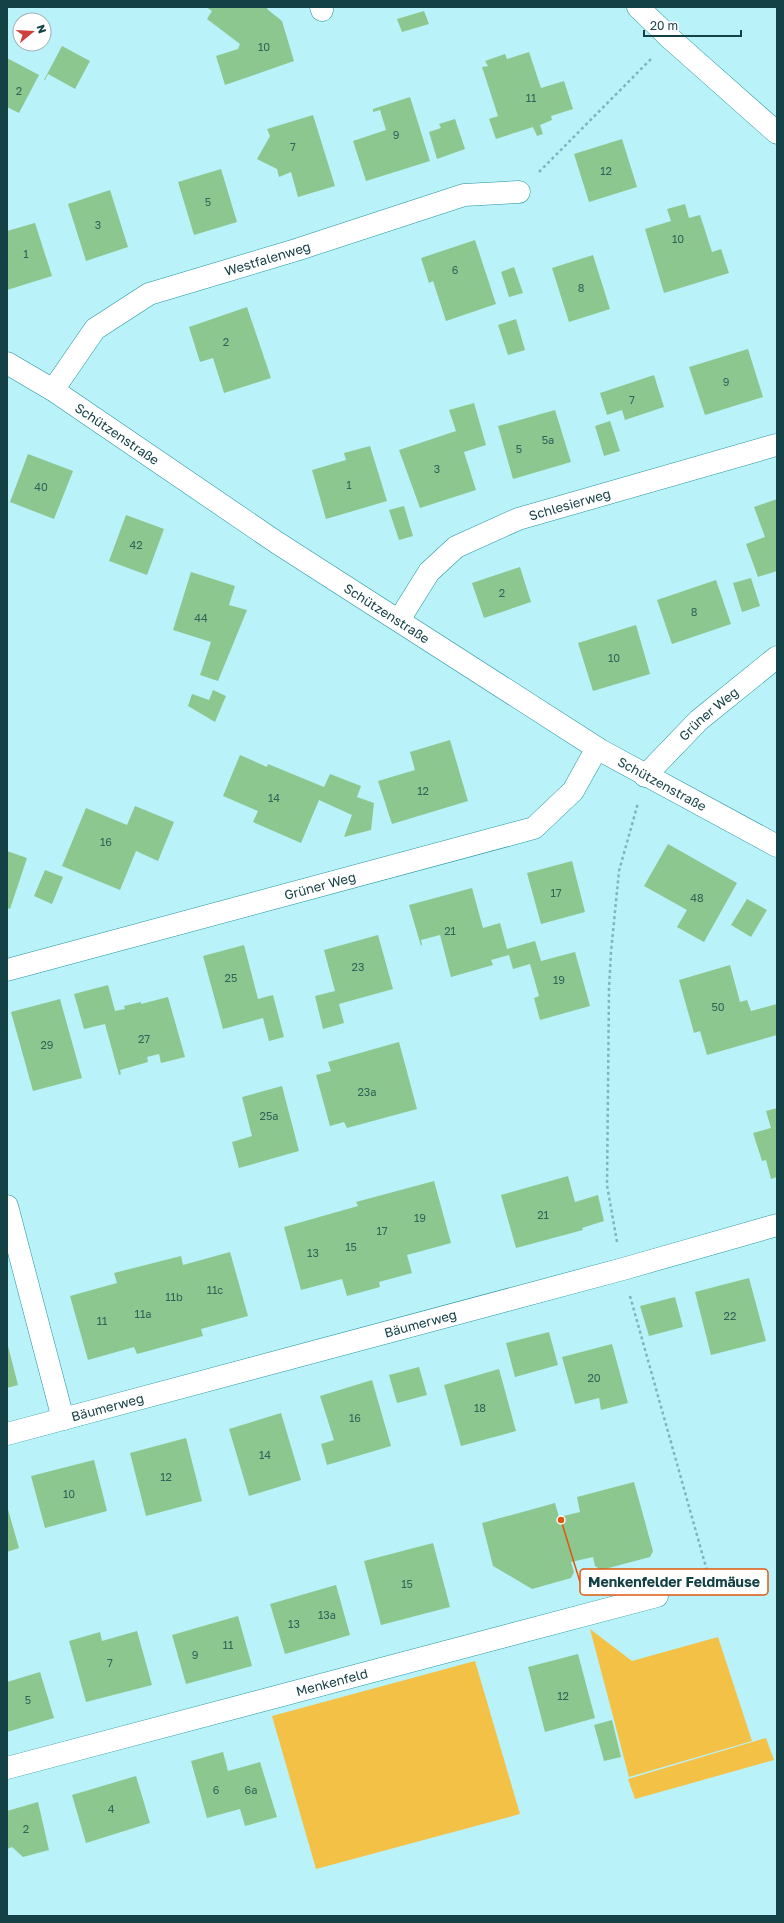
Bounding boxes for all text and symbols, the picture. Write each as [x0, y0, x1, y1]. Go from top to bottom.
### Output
north arrow [12, 12, 52, 52]
scale bar [644, 12, 741, 38]
text: 20 m [650, 18, 678, 33]
text: N [35, 23, 49, 35]
house number: 10 [258, 40, 270, 53]
house number: 2 [16, 84, 22, 97]
house number: 11 [526, 91, 536, 104]
house number: 9 [393, 128, 399, 141]
house number: 7 [290, 140, 296, 153]
house number: 12 [600, 164, 612, 177]
house number: 5 [205, 195, 211, 208]
house number: 3 [95, 218, 101, 231]
house number: 10 [672, 232, 684, 245]
street label: Westfalenweg [223, 238, 312, 279]
house number: 1 [23, 247, 29, 260]
house number: 6 [452, 263, 459, 276]
house number: 8 [578, 281, 585, 294]
house number: 2 [223, 335, 229, 348]
house number: 9 [723, 375, 729, 388]
house number: 7 [629, 393, 635, 406]
street label: Schützenstraße [72, 399, 162, 468]
house number: 5a [542, 433, 554, 446]
house number: 5 [516, 442, 522, 455]
house number: 3 [434, 462, 440, 475]
house number: 1 [346, 478, 352, 491]
house number: 40 [34, 480, 48, 493]
street label: Schlesierweg [527, 485, 612, 524]
house number: 42 [129, 538, 143, 551]
street label: Schützenstraße [341, 580, 433, 647]
house number: 2 [499, 586, 505, 599]
house number: 8 [691, 605, 698, 618]
house number: 44 [194, 611, 208, 624]
house number: 10 [608, 651, 620, 664]
street label: Grüner Weg [676, 684, 741, 744]
street label: Schützenstraße [615, 753, 709, 814]
house number: 12 [417, 784, 429, 797]
house number: 14 [268, 791, 280, 804]
house number: 16 [100, 835, 112, 848]
street label: Grüner Weg [282, 868, 357, 903]
house number: 17 [550, 886, 562, 899]
house number: 48 [690, 891, 704, 904]
house number: 21 [444, 924, 456, 937]
house number: 23 [352, 960, 364, 973]
house number: 25 [225, 971, 237, 984]
house number: 19 [553, 973, 565, 986]
house number: 50 [711, 1000, 725, 1013]
house number: 27 [138, 1032, 150, 1045]
house number: 29 [40, 1038, 54, 1051]
house number: 23a [357, 1085, 377, 1098]
house number: 25a [260, 1109, 278, 1122]
house number: 21 [537, 1208, 549, 1221]
house number: 19 [414, 1211, 426, 1224]
house number: 17 [376, 1224, 388, 1237]
house number: 15 [345, 1240, 357, 1253]
house number: 13 [307, 1246, 319, 1259]
house number: 11c [207, 1283, 223, 1296]
house number: 11b [165, 1290, 183, 1303]
street label: Bäumerweg [382, 1306, 458, 1341]
house number: 11a [135, 1307, 151, 1320]
house number: 22 [724, 1309, 736, 1322]
house number: 11 [97, 1314, 107, 1327]
house number: 20 [587, 1371, 601, 1384]
street label: Bäumerweg [69, 1390, 145, 1424]
house number: 18 [474, 1401, 486, 1414]
house number: 16 [349, 1411, 361, 1424]
house number: 14 [259, 1448, 271, 1461]
house number: 12 [160, 1470, 172, 1483]
house number: 10 [63, 1487, 75, 1500]
callout: Menkenfelder Feldmäuse [580, 1569, 768, 1595]
text: Menkenfelder Feldmäuse [588, 1573, 760, 1590]
house number: 15 [401, 1577, 413, 1590]
house number: 13a [318, 1608, 336, 1621]
house number: 13 [288, 1617, 300, 1630]
house number: 11 [223, 1638, 233, 1651]
house number: 9 [192, 1648, 198, 1661]
house number: 7 [107, 1656, 113, 1669]
street label: Menkenfeld [294, 1665, 369, 1699]
house number: 12 [557, 1689, 569, 1702]
house number: 5 [25, 1693, 31, 1706]
house number: 6 [213, 1783, 220, 1796]
house number: 6a [245, 1783, 257, 1796]
house number: 4 [108, 1802, 115, 1815]
house number: 2 [23, 1822, 29, 1835]

